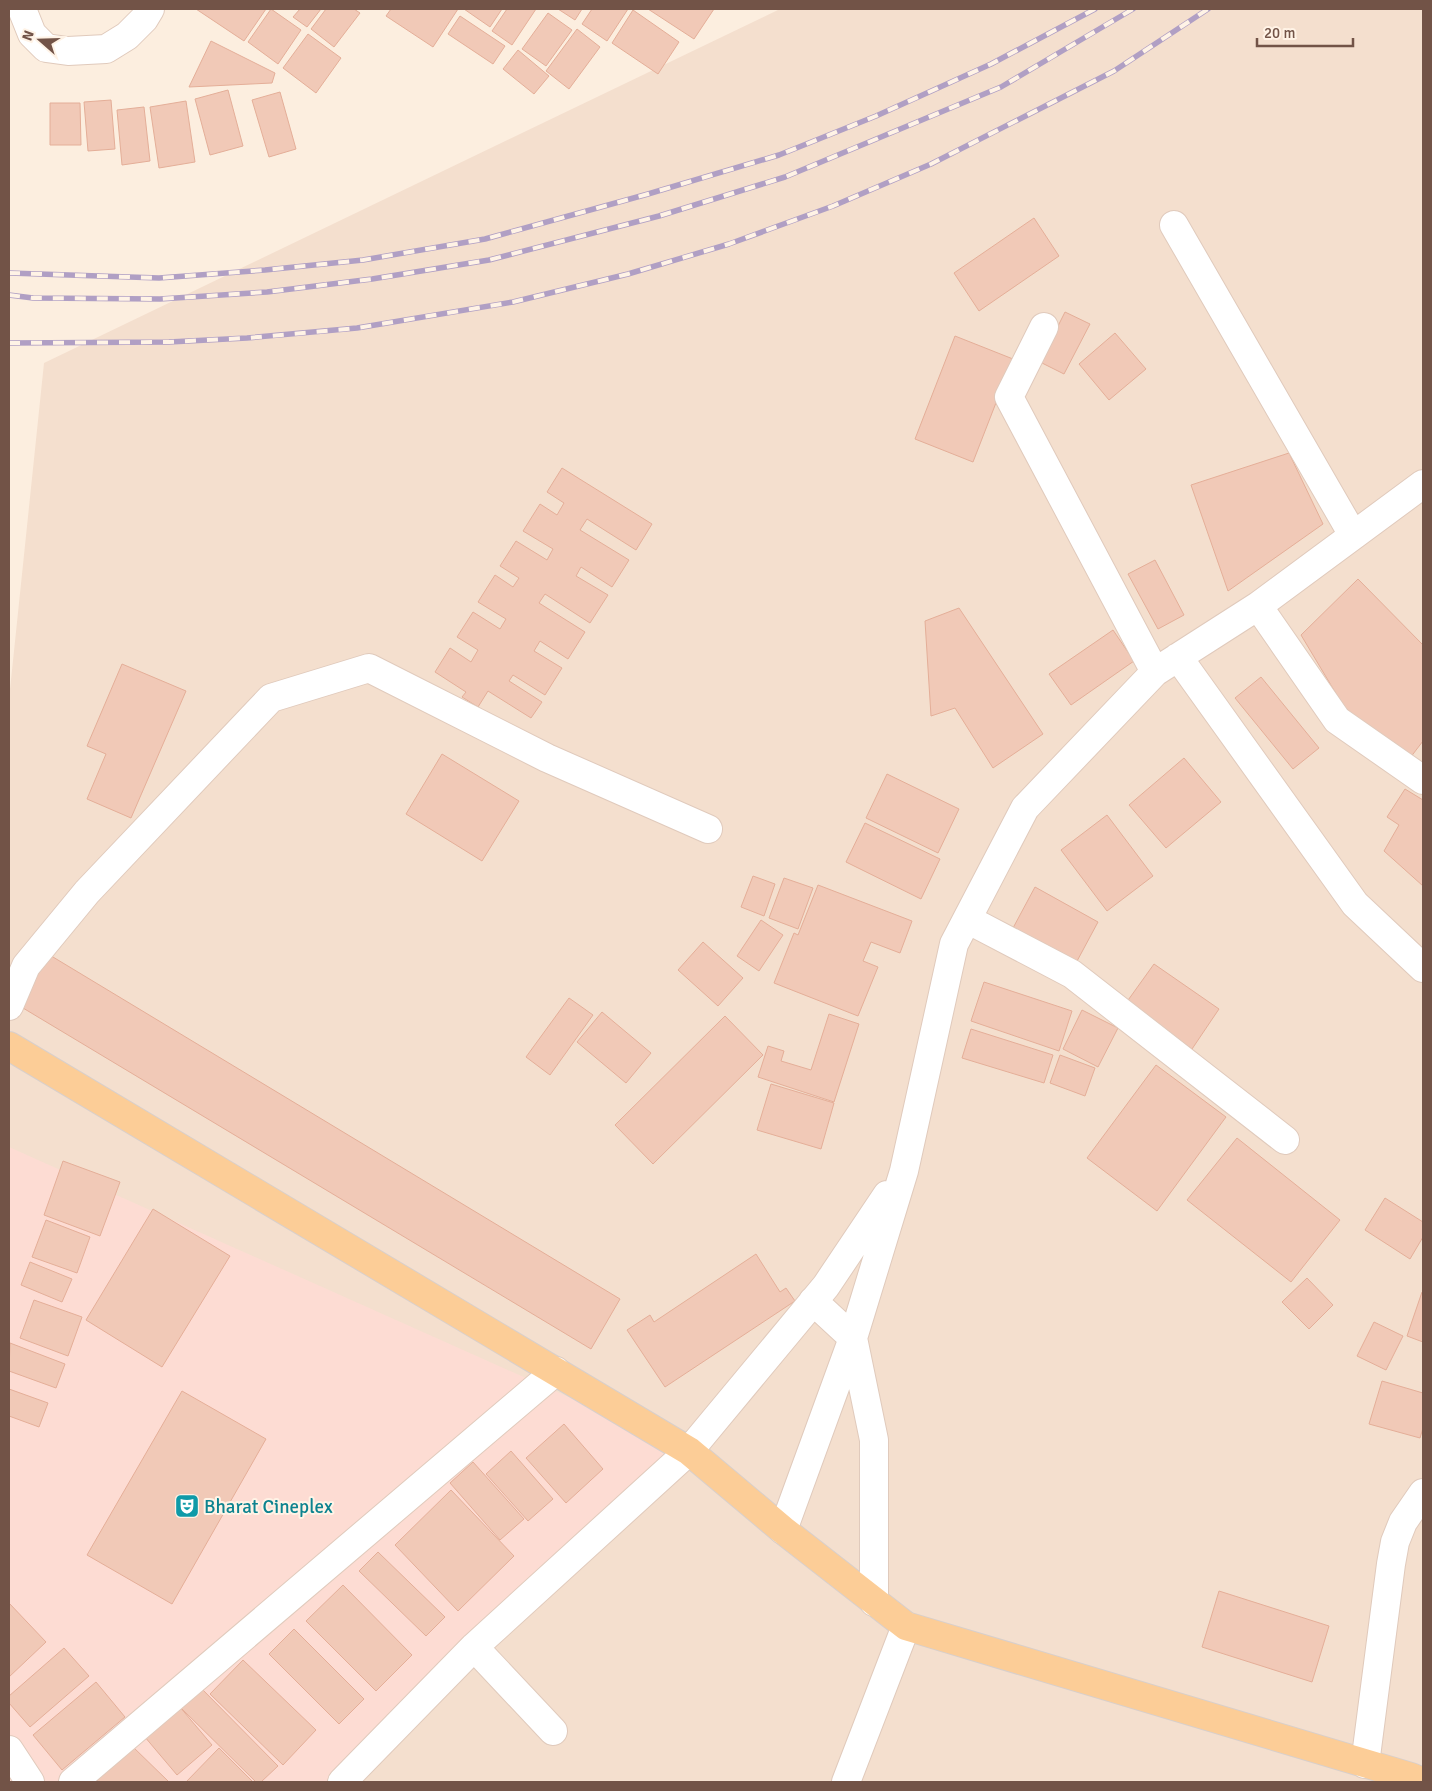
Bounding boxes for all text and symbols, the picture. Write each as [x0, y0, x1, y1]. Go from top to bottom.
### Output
north arrow [15, 15, 65, 65]
scale bar [1257, 15, 1353, 47]
text: 20 m [1264, 24, 1295, 42]
text: N [19, 28, 38, 43]
theatre icon: Bharat Cineplex [174, 1493, 200, 1519]
place label: Bharat Cineplex [204, 1495, 333, 1519]

